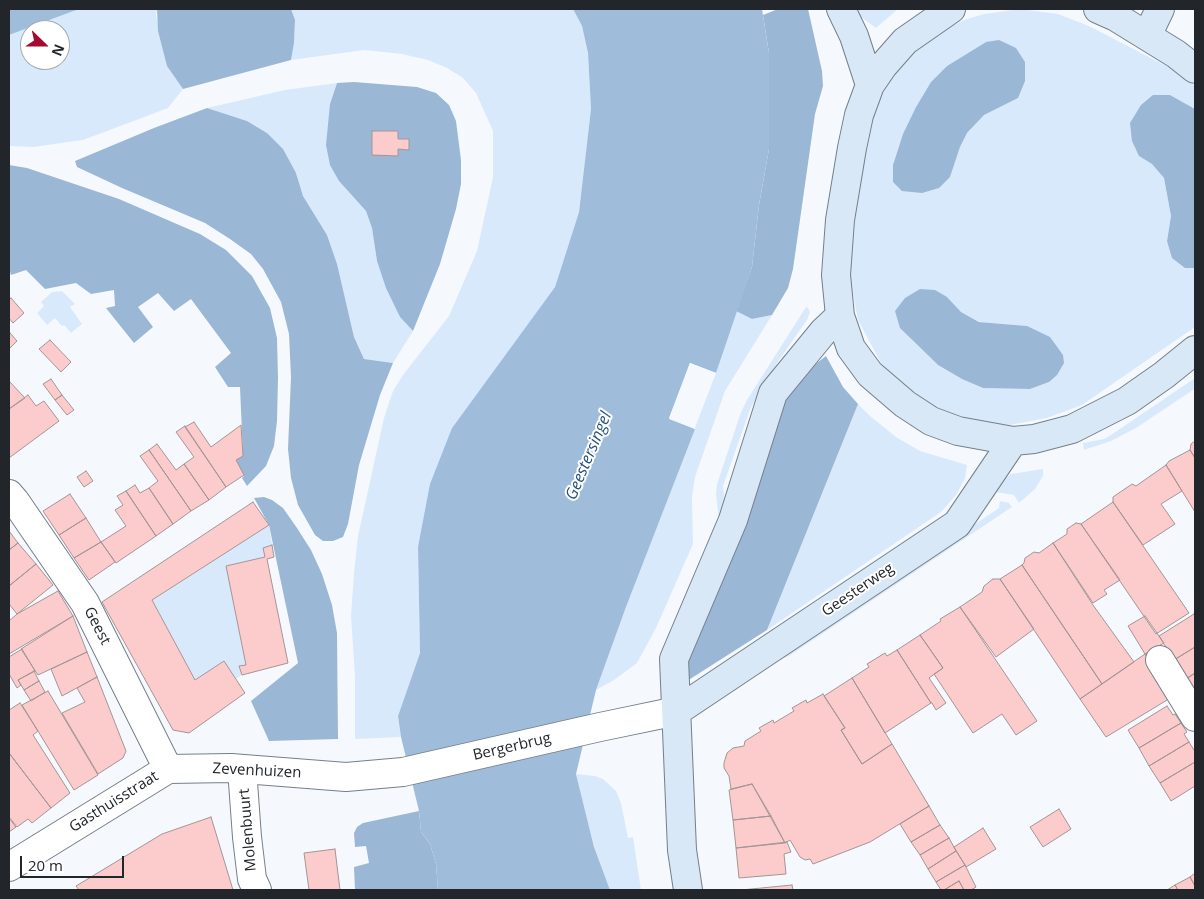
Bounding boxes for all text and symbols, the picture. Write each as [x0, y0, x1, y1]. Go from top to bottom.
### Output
north arrow [20, 20, 70, 70]
text: N [48, 42, 69, 59]
water label: Geestersingel [562, 409, 616, 503]
street label: Geesterweg [819, 559, 897, 621]
street label: Geest [80, 604, 114, 648]
street label: Bergerbrug [471, 729, 553, 765]
street label: Zevenhuizen [212, 760, 302, 782]
street label: Gasthuisstraat [66, 767, 162, 837]
street label: Molenbuurt [235, 788, 261, 872]
scale bar [22, 846, 126, 878]
text: 20 m [28, 855, 63, 875]

